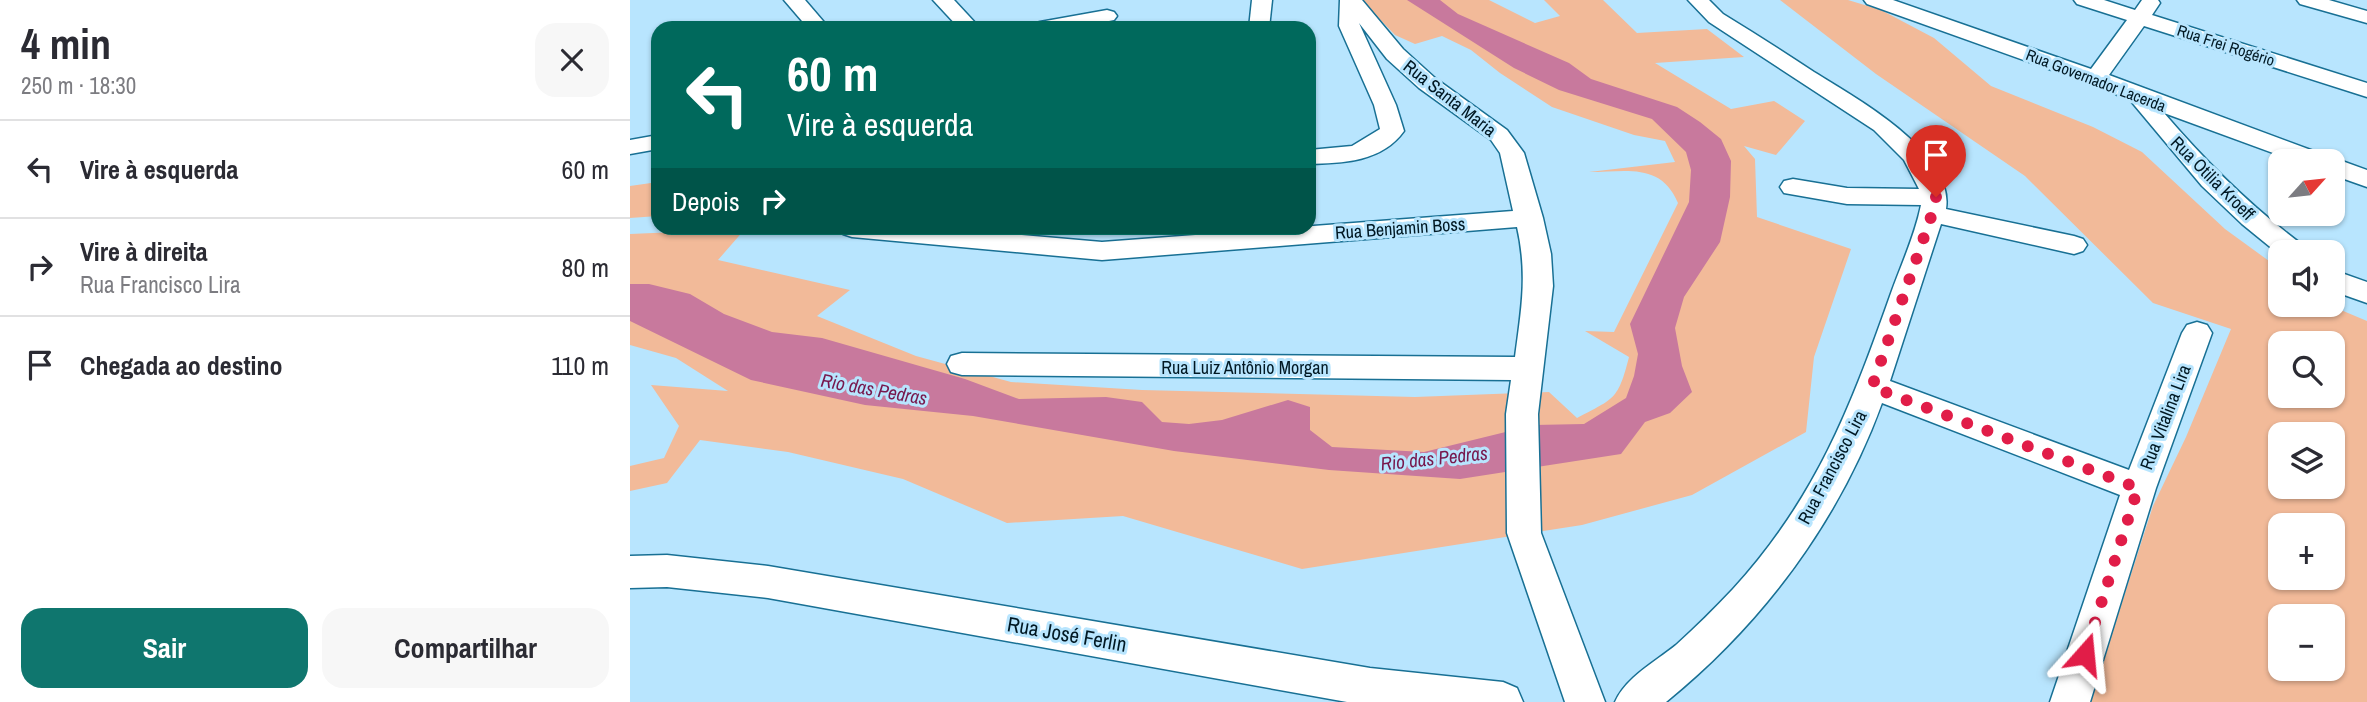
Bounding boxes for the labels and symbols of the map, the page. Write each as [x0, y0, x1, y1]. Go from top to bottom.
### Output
street label: Rua Frei Rogério [2174, 19, 2278, 71]
street label: Rua Governador Lacerda [2023, 43, 2170, 117]
street label: Rua Santa Maria [1398, 54, 1502, 142]
pin [1906, 125, 1966, 197]
street label: Rua Otilia Kroeff [2165, 130, 2261, 226]
north arrow [2268, 149, 2345, 226]
street label: Rua Benjamin Boss [1334, 211, 1466, 245]
street label: Rua Luiz Antônio Morgan [1161, 355, 1329, 380]
street label: Rua Vitalina Lira [2134, 361, 2196, 473]
water label: Rio das Pedras [819, 367, 929, 411]
street label: Rua Francisco Lira [1792, 406, 1872, 528]
water label: Rio das Pedras [1379, 439, 1489, 477]
street label: Rua José Ferlin [1005, 609, 1129, 659]
position arrow [2048, 617, 2122, 691]

